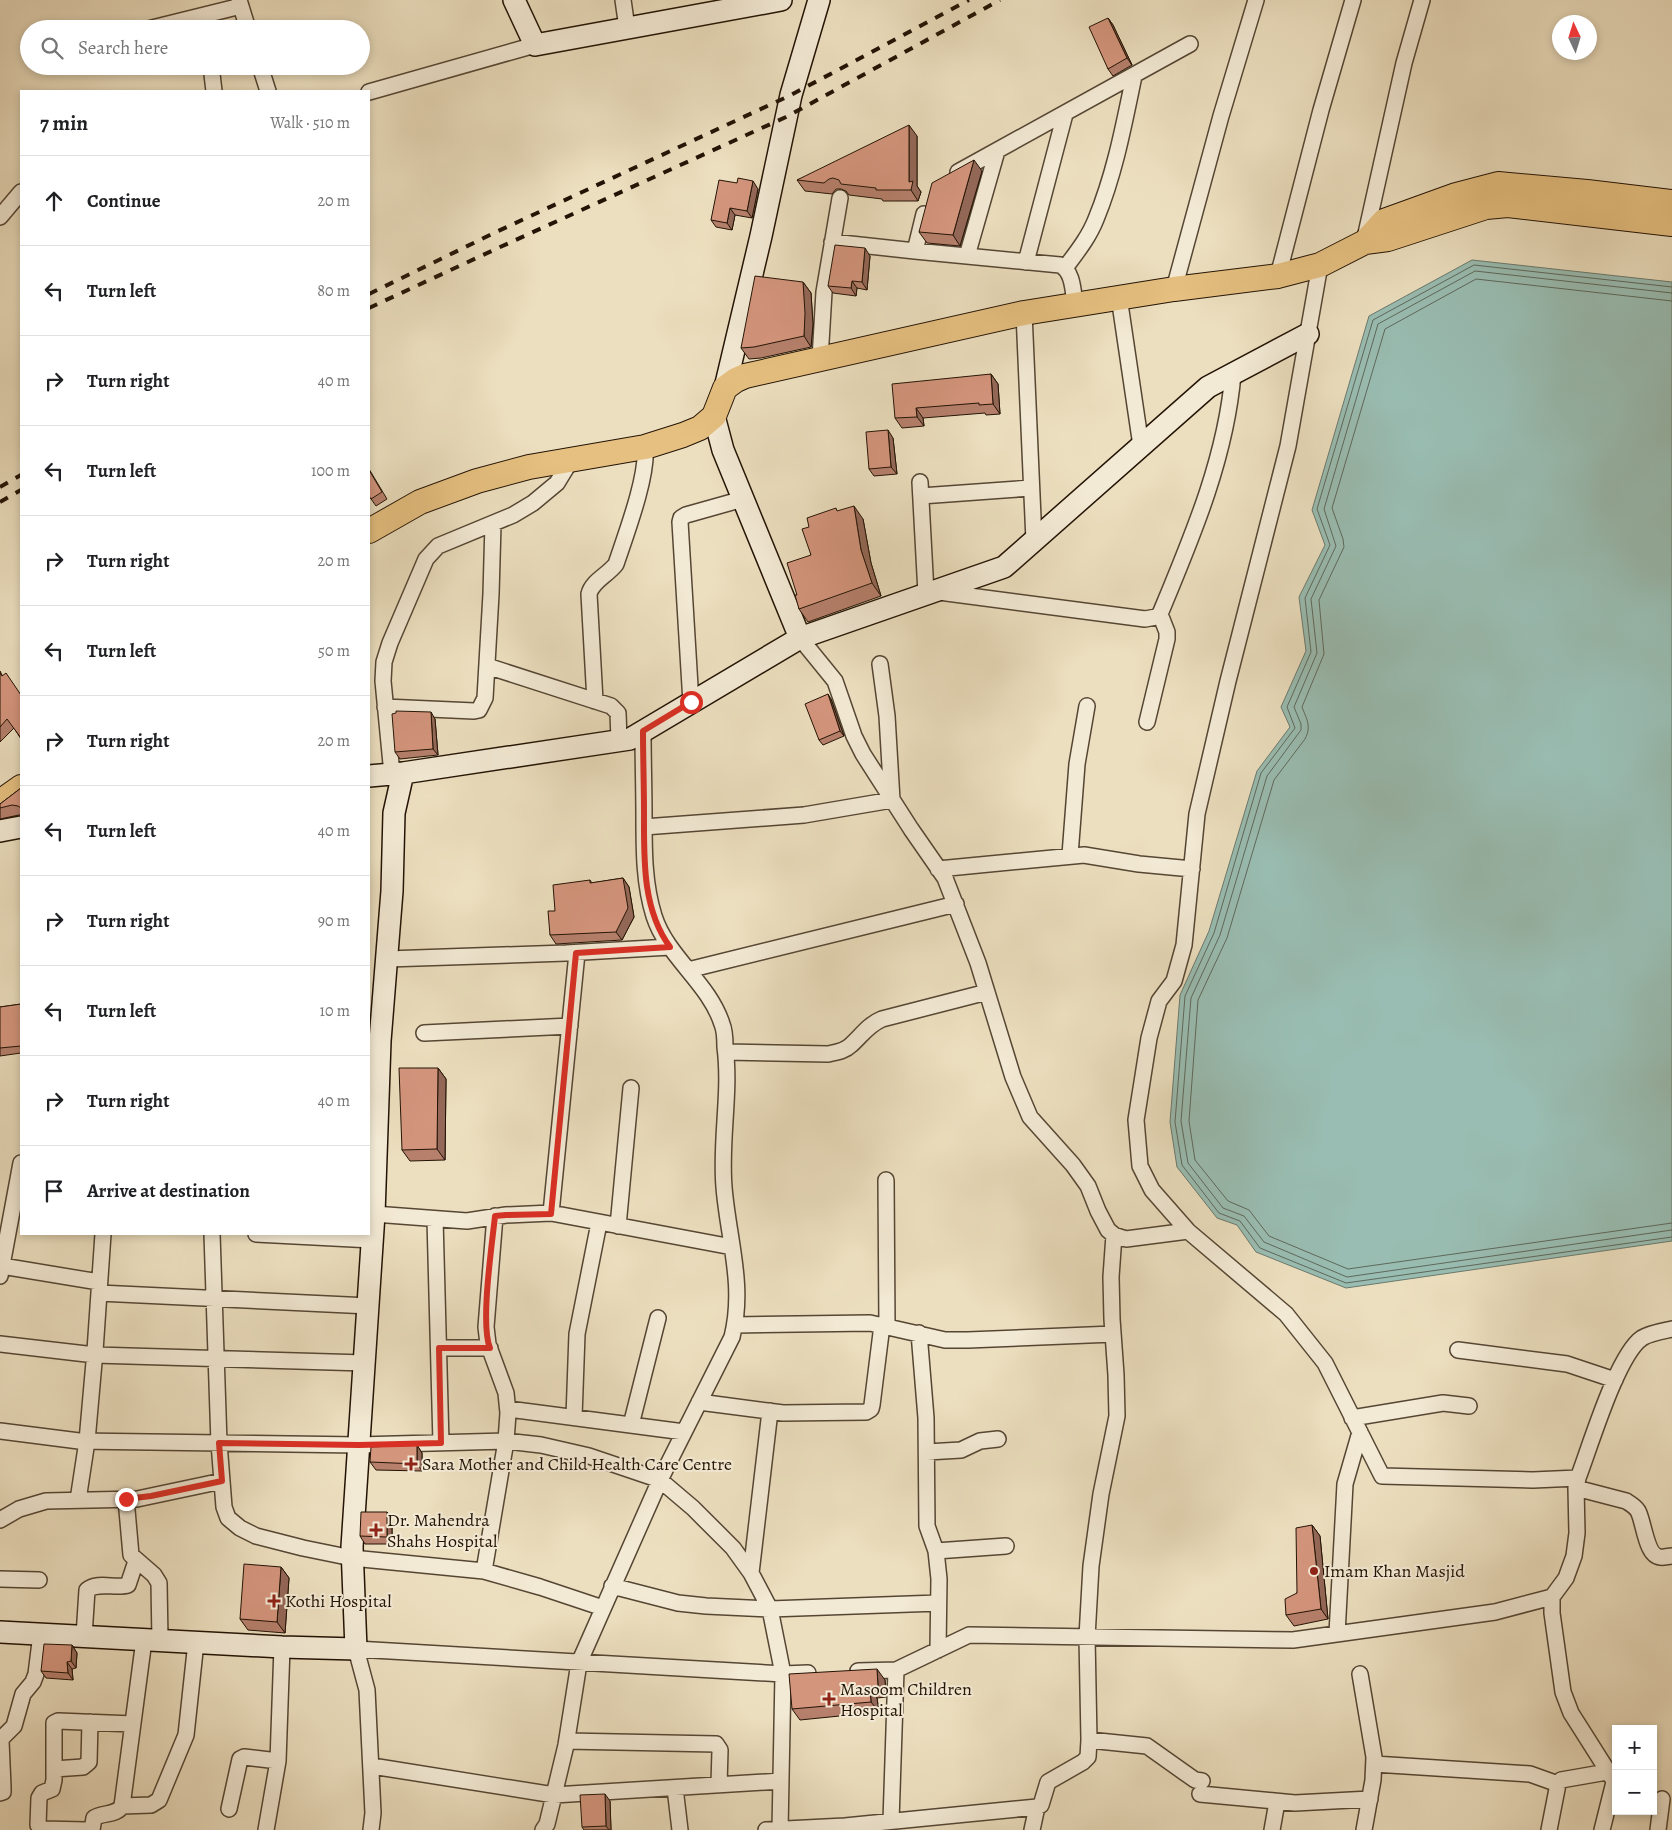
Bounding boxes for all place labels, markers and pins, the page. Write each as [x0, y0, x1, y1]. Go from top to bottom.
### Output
place label: Sara Mother and Child Health Care Centre [422, 1452, 732, 1476]
marker: Sara Mother and Child Health Care Centre [404, 1457, 418, 1471]
place label: Dr. Mahendra Shahs Hospital [387, 1508, 498, 1553]
marker: Dr. Mahendra Shahs Hospital [369, 1523, 383, 1537]
place label: Imam Khan Masjid [1324, 1559, 1465, 1583]
marker: Imam Khan Masjid [1308, 1565, 1320, 1577]
place label: Kothi Hospital [285, 1589, 392, 1613]
marker: Kothi Hospital [267, 1594, 281, 1608]
place label: Masoom Children Hospital [840, 1677, 972, 1722]
marker: Masoom Children Hospital [822, 1692, 836, 1706]

